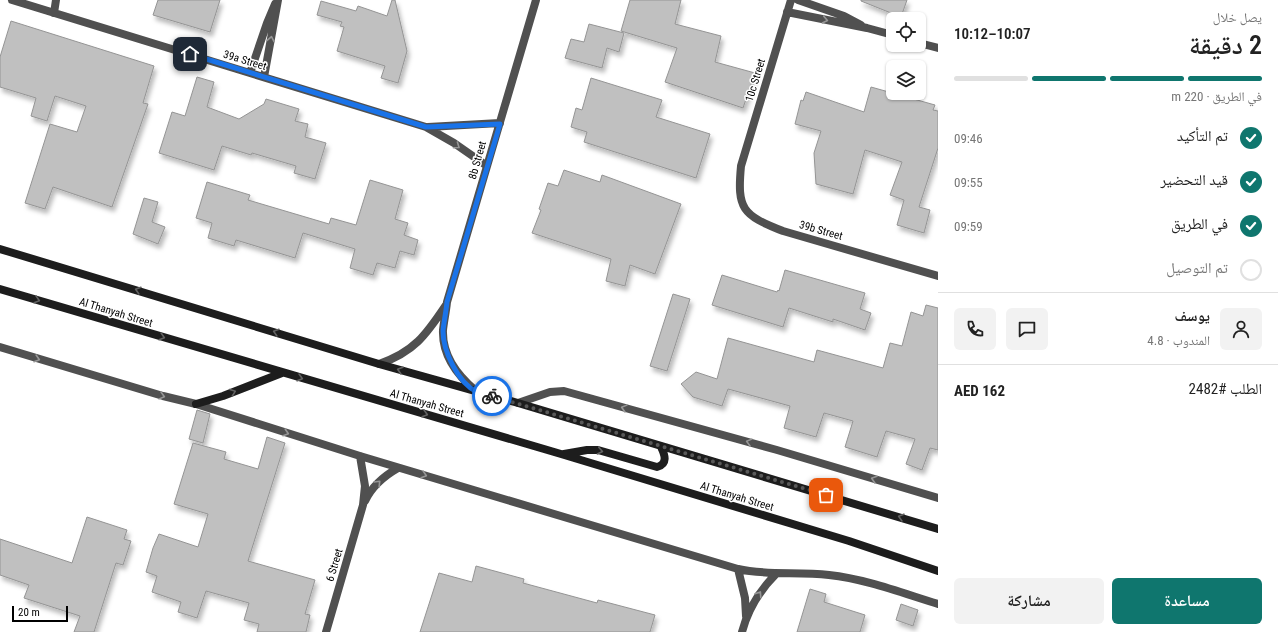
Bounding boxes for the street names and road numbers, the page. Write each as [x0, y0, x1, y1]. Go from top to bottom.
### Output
street label: 39a Street [222, 48, 268, 73]
street label: 10c Street [743, 57, 768, 103]
street label: 8b Street [466, 140, 489, 181]
street label: 39b Street [798, 218, 844, 243]
street label: Al Thanyah Street [78, 295, 154, 330]
street label: Al Thanyah Street [388, 387, 465, 420]
street label: Al Thanyah Street [699, 479, 775, 514]
street label: 6 Street [323, 547, 346, 583]

